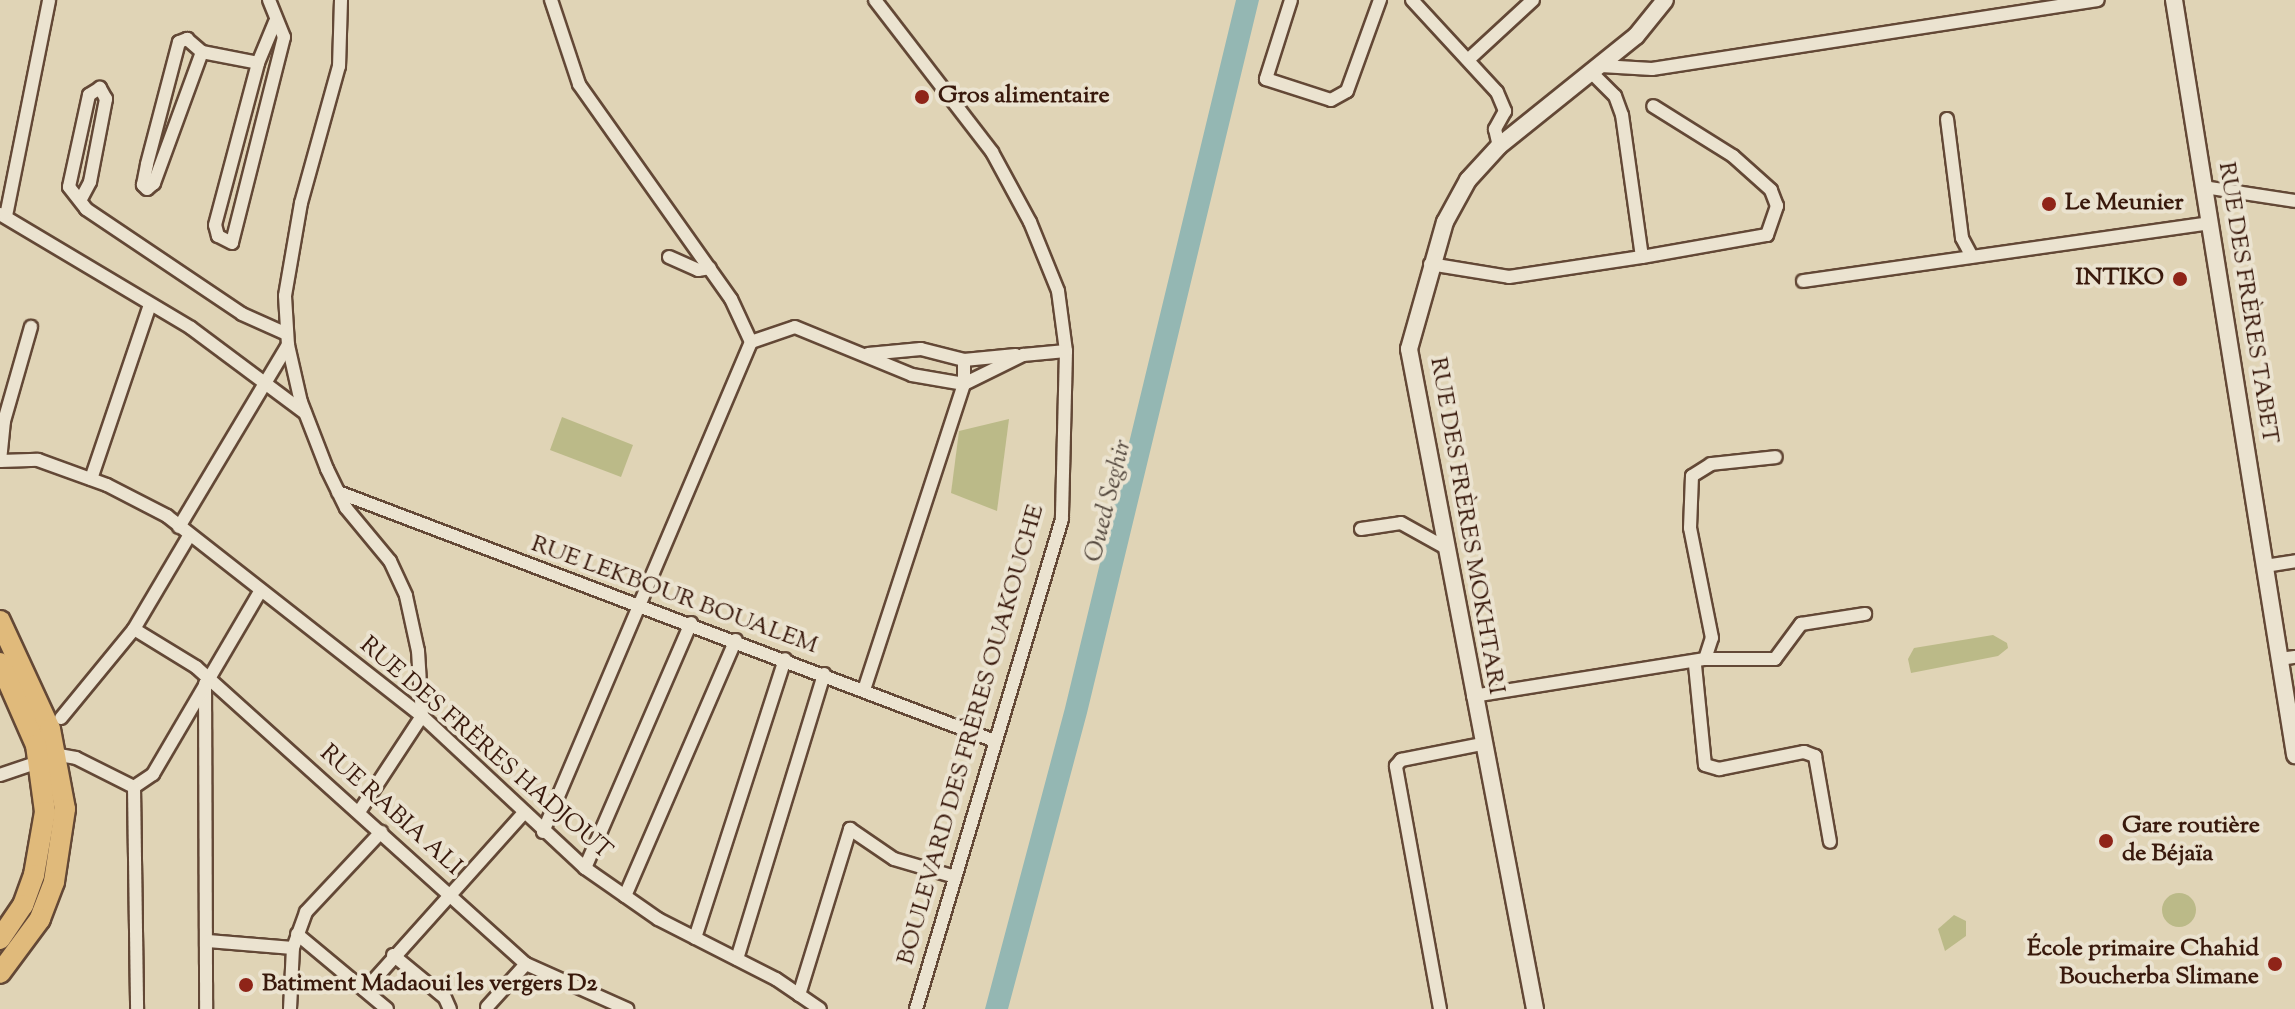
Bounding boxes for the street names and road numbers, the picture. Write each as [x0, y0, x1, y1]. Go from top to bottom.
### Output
street label: RUE DES FRÈRES TABET [2210, 160, 2284, 446]
street label: RUE DES FRÈRES MOKHTARI [1422, 355, 1510, 697]
street label: BOULEVARD DES FRÈRES OUAKOUCHE [892, 502, 1052, 968]
street label: RUE LEKBOUR BOUALEM [527, 531, 821, 661]
street label: RUE DES FRÈRES HADJOUT [353, 632, 617, 866]
street label: RUE RABIA ALI [313, 740, 467, 882]

